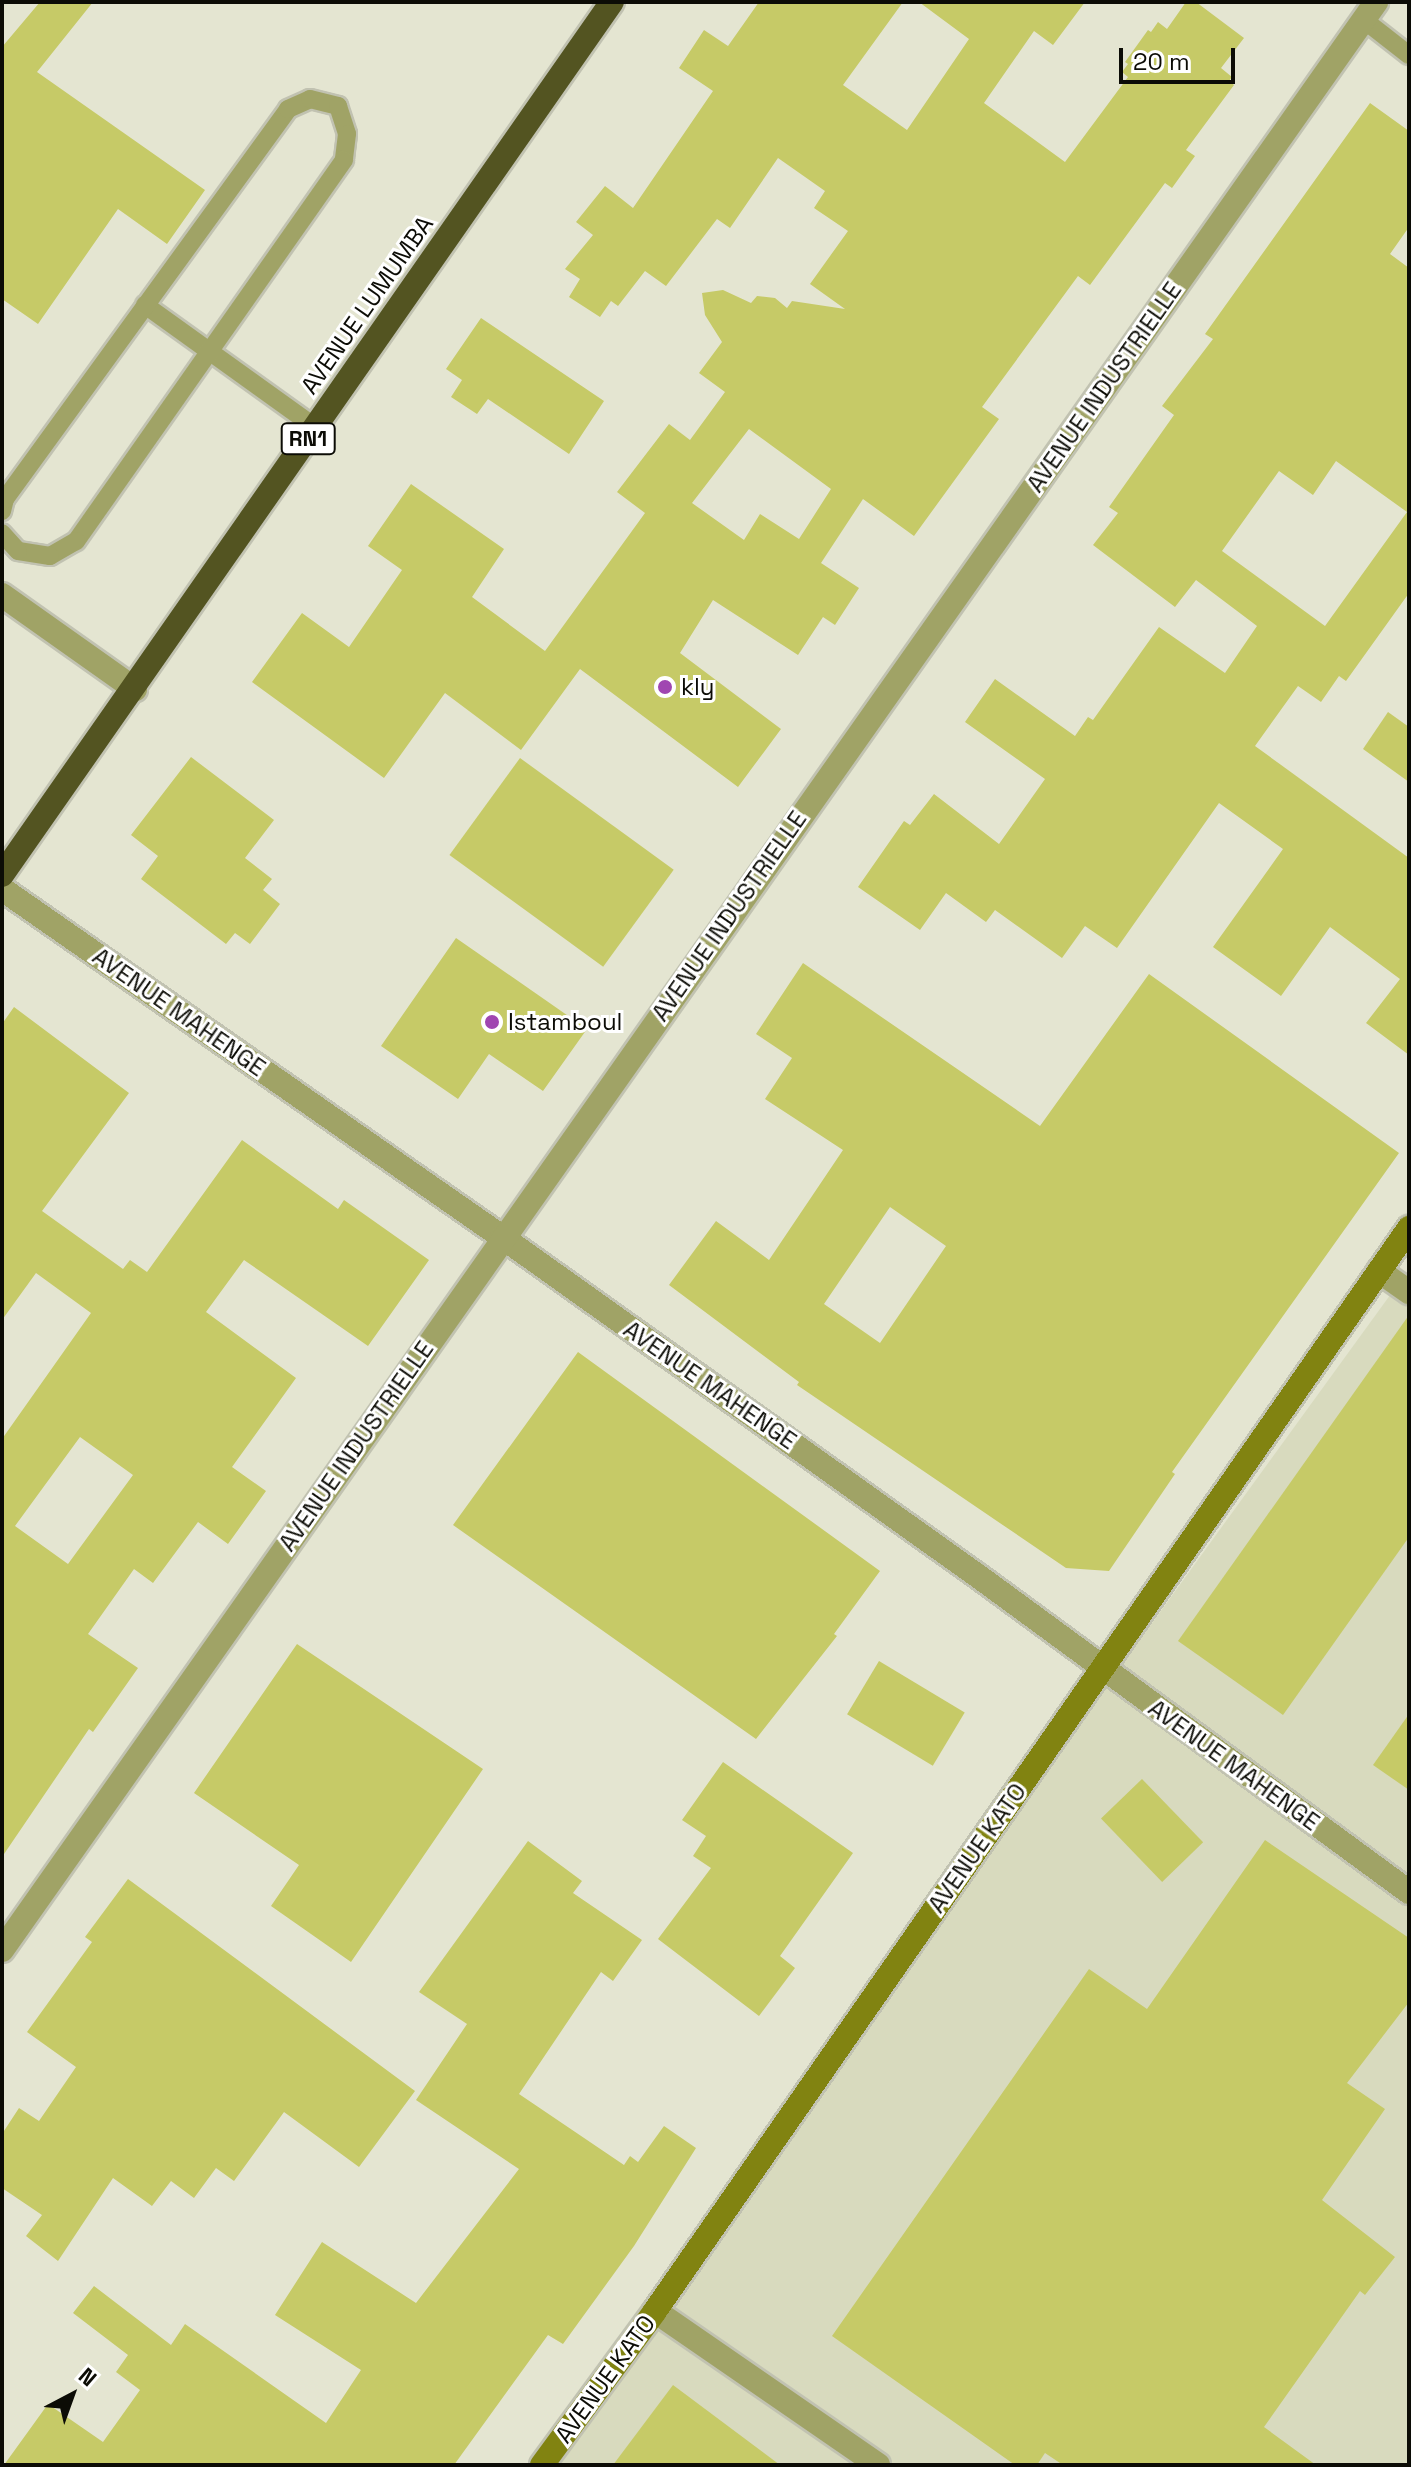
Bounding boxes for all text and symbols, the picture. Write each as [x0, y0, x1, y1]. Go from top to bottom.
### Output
scale bar [1123, 32, 1239, 82]
text: 20 m [1133, 46, 1190, 77]
street label: AVENUE LUMUMBA [295, 210, 439, 400]
street label: AVENUE INDUSTRIELLE [1021, 276, 1187, 498]
road number: RN1 [280, 421, 336, 457]
place label: kly [681, 673, 714, 701]
marker: kly [656, 678, 674, 696]
street label: AVENUE INDUSTRIELLE [646, 805, 812, 1027]
street label: AVENUE MAHENGE [87, 942, 271, 1082]
place label: Istamboul [508, 1008, 622, 1036]
marker: Istamboul [483, 1013, 501, 1031]
street label: AVENUE MAHENGE [618, 1315, 802, 1455]
street label: AVENUE INDUSTRIELLE [273, 1335, 439, 1557]
street label: AVENUE MAHENGE [1143, 1693, 1325, 1837]
street label: AVENUE KATO [922, 1778, 1032, 1918]
street label: AVENUE KATO [549, 2309, 661, 2449]
north arrow [32, 2355, 112, 2435]
text: N [73, 2361, 102, 2392]

